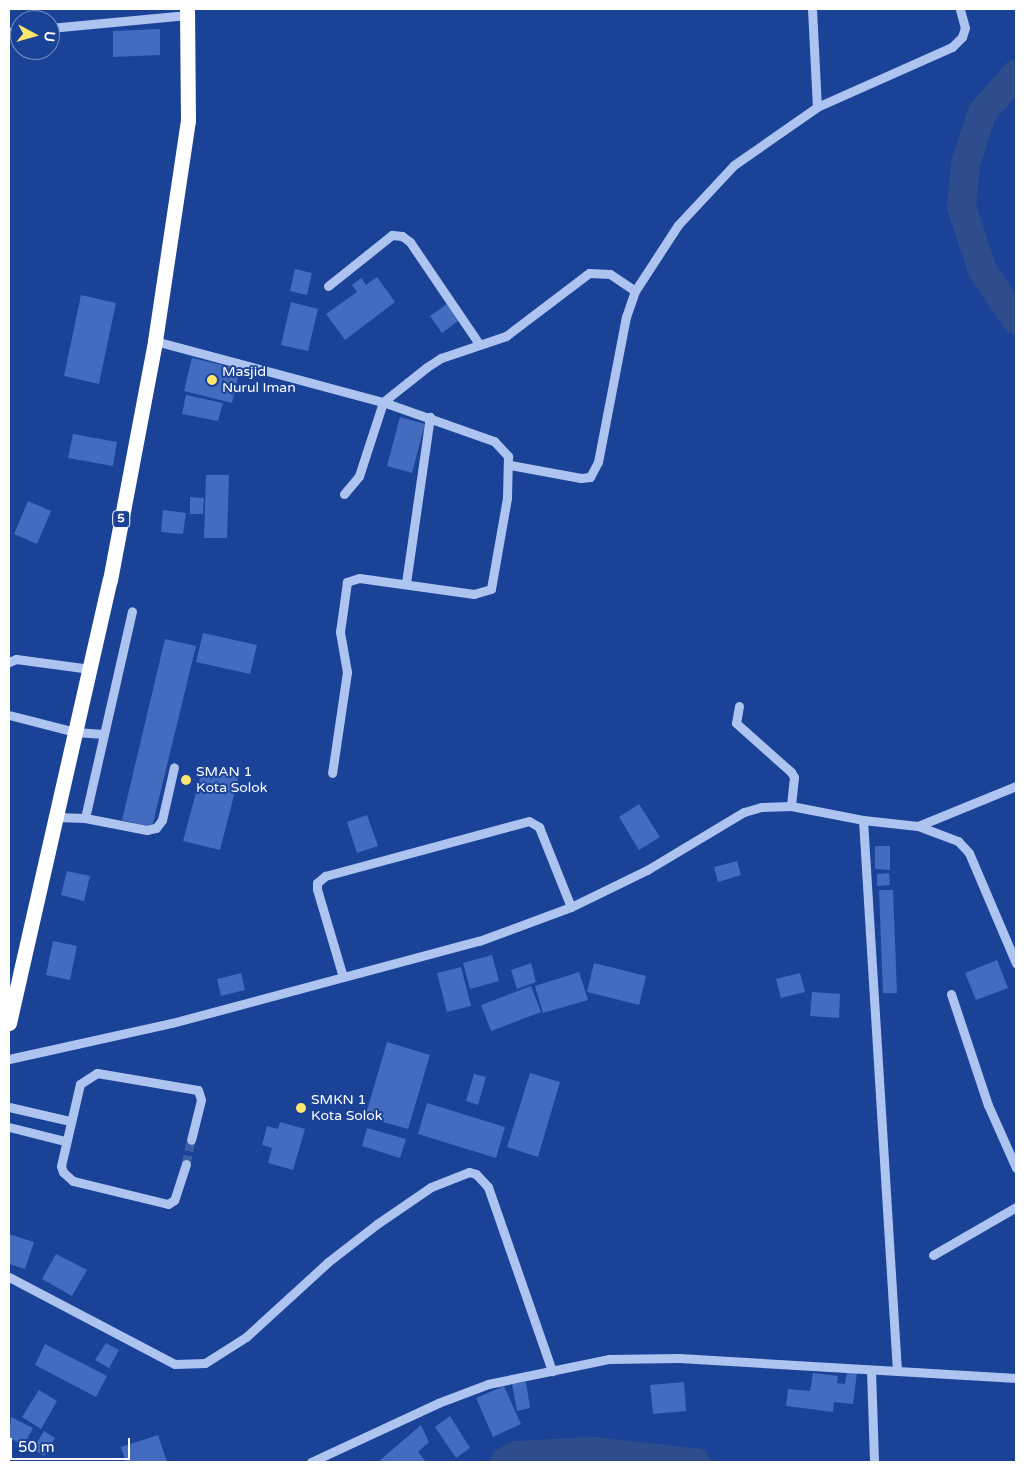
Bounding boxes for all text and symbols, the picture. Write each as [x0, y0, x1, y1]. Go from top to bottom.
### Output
north arrow [10, 10, 60, 60]
text: U [40, 30, 58, 43]
place label: Masjid Nurul Iman [222, 364, 296, 397]
marker: Masjid Nurul Iman [206, 374, 218, 386]
road number: 5 [111, 509, 131, 528]
place label: SMAN 1 Kota Solok [196, 764, 267, 796]
marker: SMAN 1 Kota Solok [180, 774, 192, 786]
place label: SMKN 1 Kota Solok [311, 1092, 382, 1124]
marker: SMKN 1 Kota Solok [295, 1102, 307, 1114]
scale bar [12, 1428, 132, 1460]
text: 50 m [18, 1438, 55, 1456]

